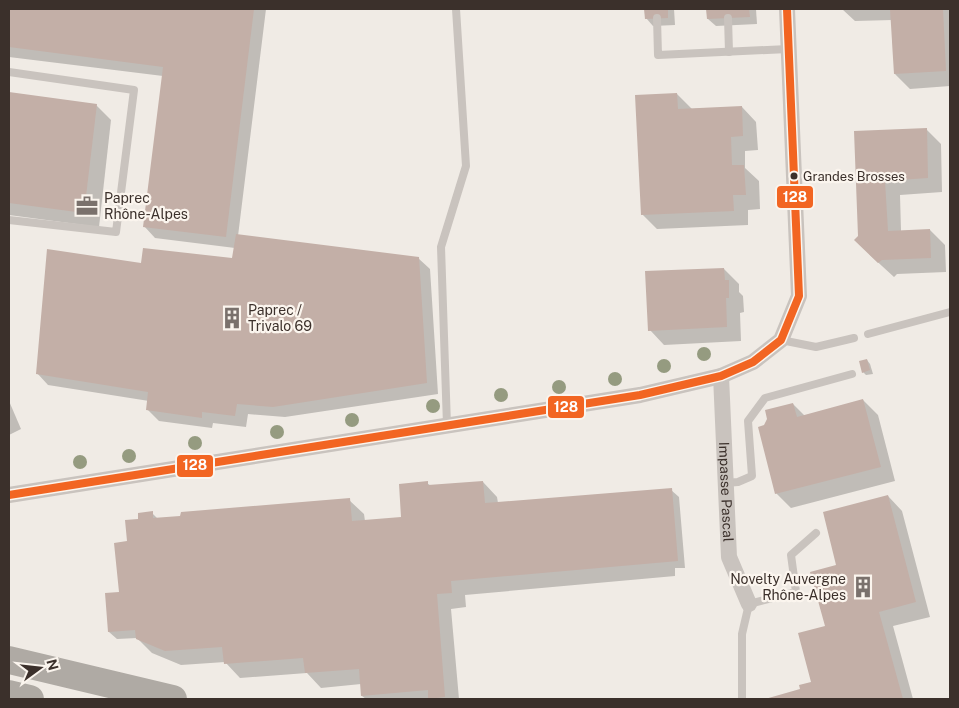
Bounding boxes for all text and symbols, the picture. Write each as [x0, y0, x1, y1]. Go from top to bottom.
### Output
place label: Grandes Brosses [803, 169, 905, 184]
marker: Grandes Brosses [789, 171, 799, 181]
line badge: 128 [776, 185, 814, 209]
text: 128 [783, 189, 807, 205]
place label: Paprec Rhône-Alpes [104, 190, 188, 222]
office icon: Paprec Rhône-Alpes [74, 193, 100, 219]
place label: Paprec / Trivalo 69 [248, 302, 312, 334]
building icon: Paprec / Trivalo 69 [219, 305, 245, 331]
line badge: 128 [547, 395, 585, 419]
text: 128 [554, 399, 578, 415]
street label: Impasse Pascal [716, 441, 736, 542]
line badge: 128 [176, 454, 214, 478]
text: 128 [183, 457, 207, 473]
place label: Novelty Auvergne Rhône-Alpes [730, 571, 846, 603]
building icon: Novelty Auvergne Rhône-Alpes [850, 574, 876, 600]
north arrow [15, 643, 65, 693]
text: N [43, 657, 62, 672]

